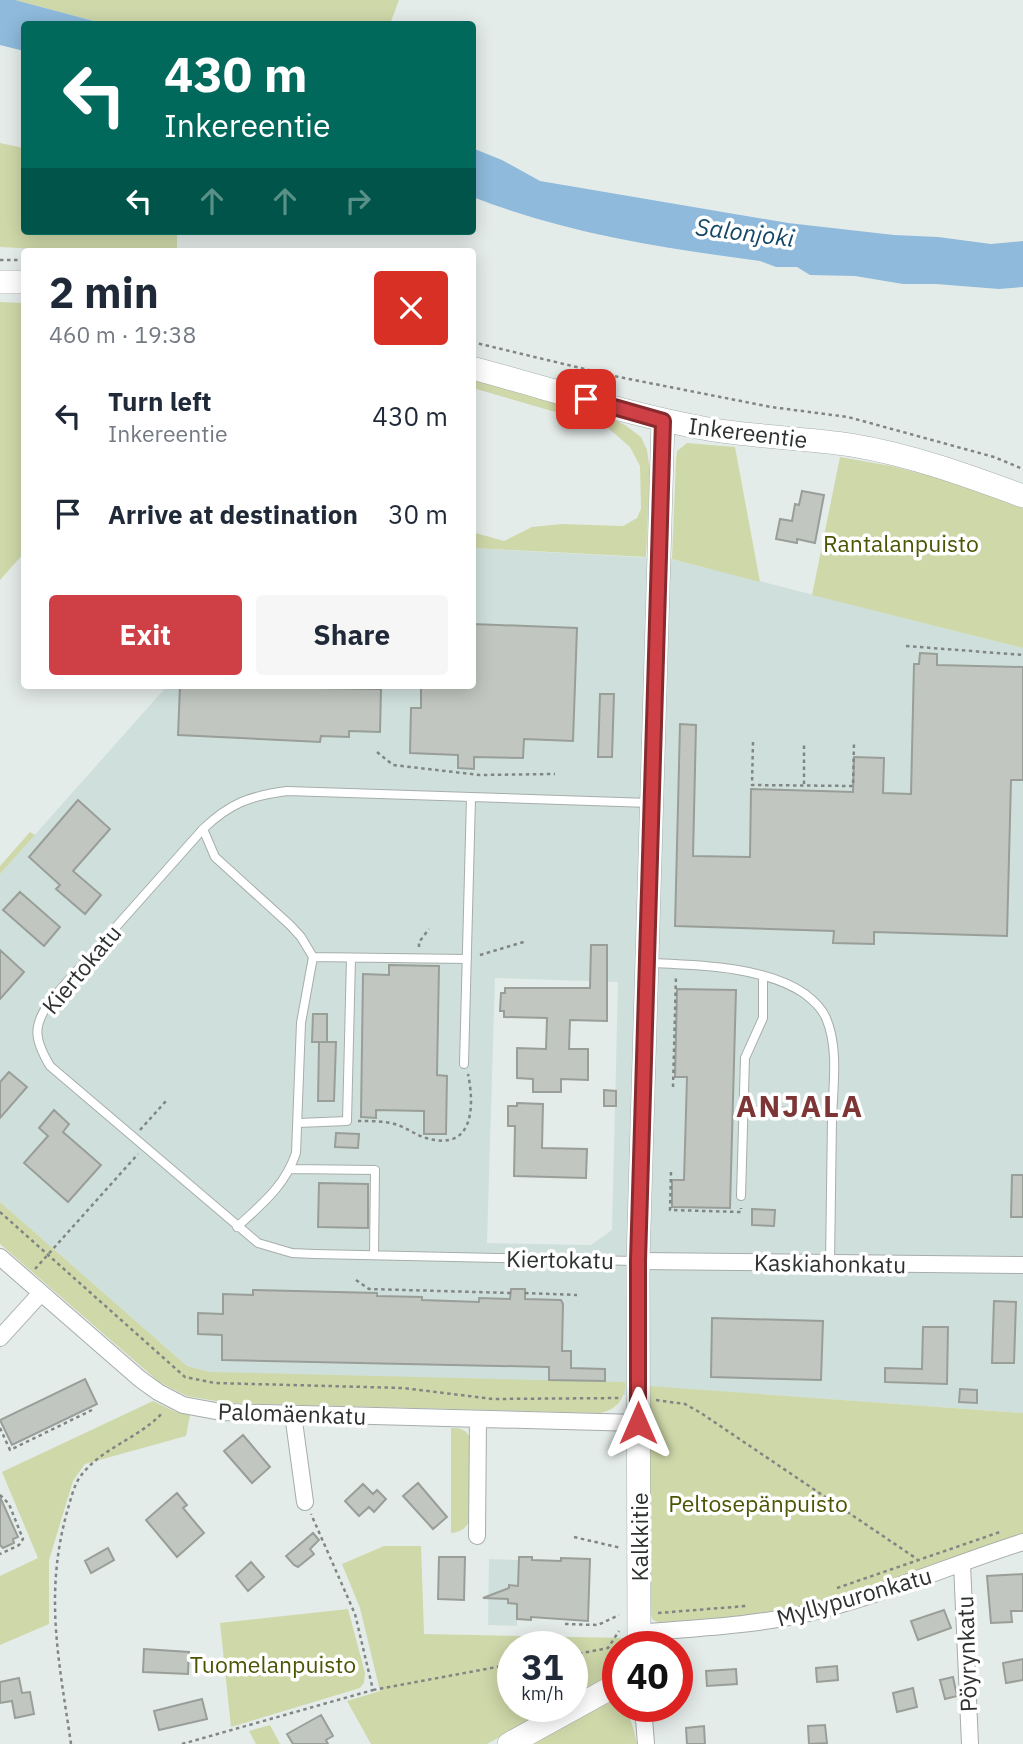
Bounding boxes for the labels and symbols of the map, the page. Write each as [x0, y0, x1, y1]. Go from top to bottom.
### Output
water label: Salonjoki [694, 210, 797, 254]
pin [556, 369, 616, 429]
street label: Inkereentie [687, 410, 809, 454]
park label: Rantalanpuisto [823, 528, 979, 558]
street label: Kiertokatu [35, 918, 127, 1020]
district label: ANJALA [736, 1086, 864, 1125]
street label: Kiertokatu [506, 1243, 614, 1275]
street label: Kaskiahonkatu [754, 1247, 906, 1279]
position arrow [601, 1386, 675, 1460]
street label: Palomäenkatu [217, 1395, 367, 1431]
park label: Peltosepänpuisto [668, 1488, 848, 1518]
street label: Kalkkitie [624, 1492, 654, 1582]
street label: Myllypuronkatu [773, 1560, 935, 1632]
street label: Pöyrynkatu [949, 1595, 983, 1713]
speed limit sign: 40 [602, 1631, 693, 1722]
park label: Tuomelanpuisto [190, 1649, 356, 1679]

